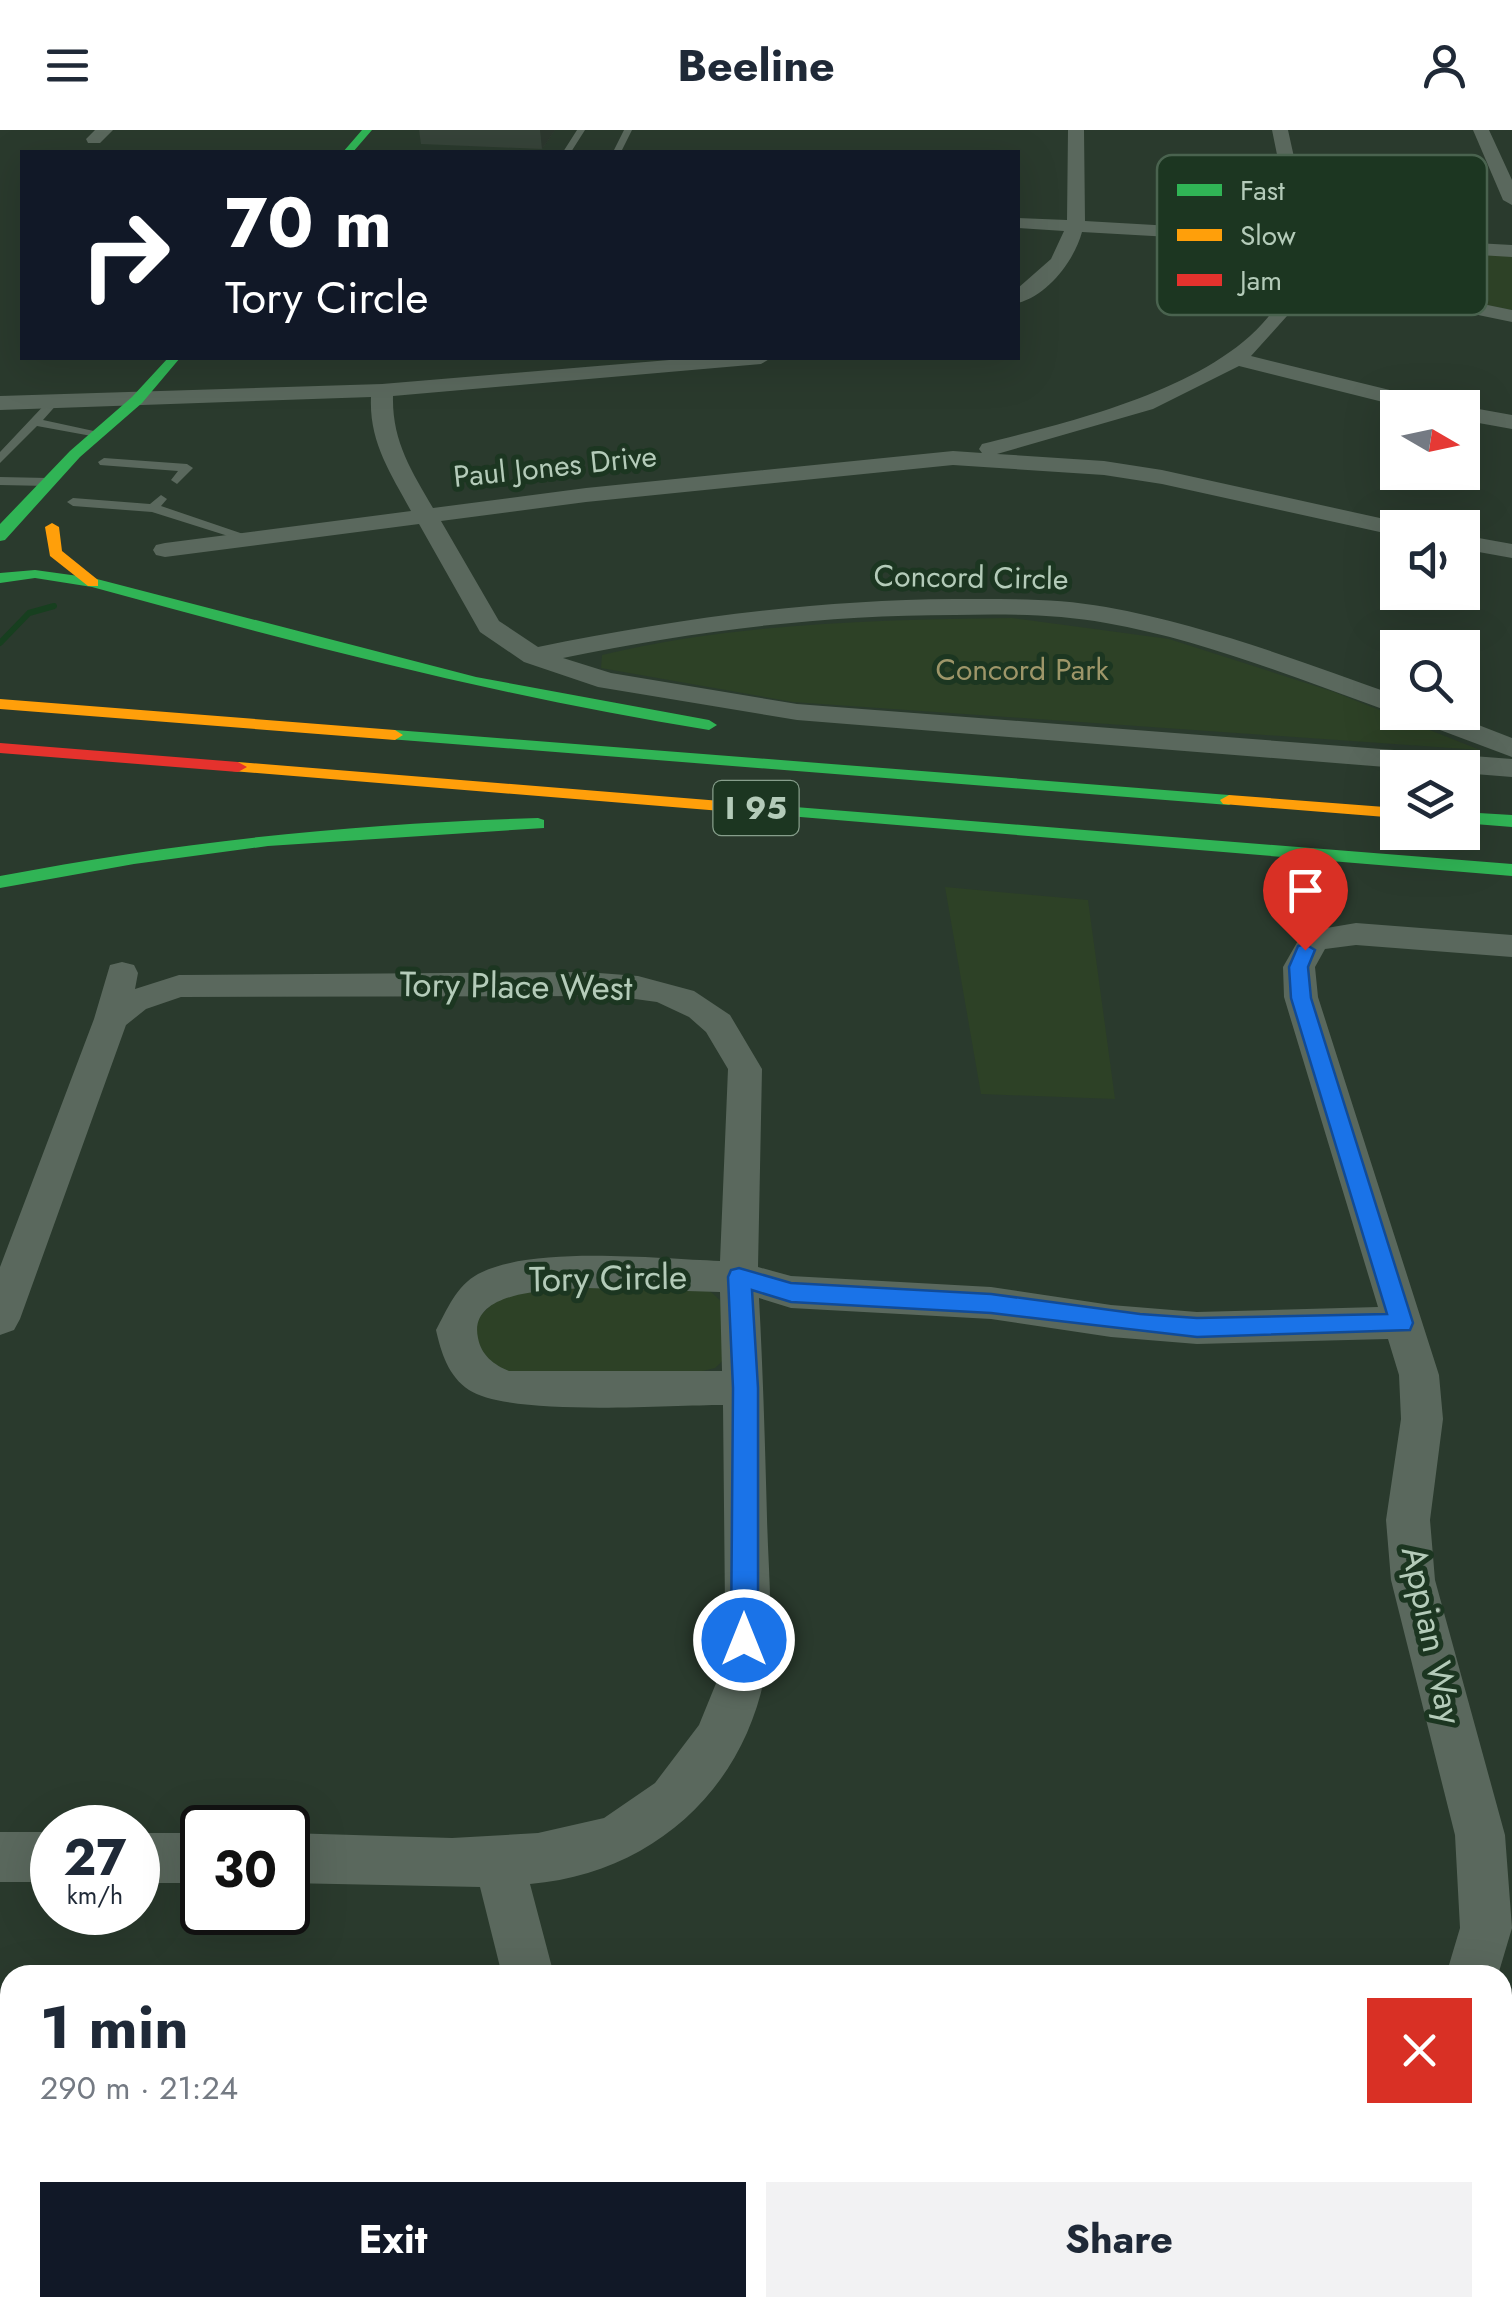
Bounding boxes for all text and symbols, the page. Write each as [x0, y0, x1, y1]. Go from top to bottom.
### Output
text: Beeline [677, 33, 835, 98]
icon: menu [40, 38, 95, 93]
icon: person [1417, 38, 1472, 93]
legend [1157, 155, 1487, 315]
text: Fast [1240, 170, 1285, 211]
text: 70 m [225, 172, 392, 273]
icon: right [60, 190, 190, 320]
text: Slow [1240, 215, 1296, 256]
text: Jam [1236, 260, 1282, 301]
text: Tory Circle [225, 265, 428, 330]
north arrow [1380, 390, 1480, 490]
map controls [1380, 390, 1480, 850]
street label: Paul Jones Drive [451, 434, 659, 498]
button: sound [1380, 510, 1480, 610]
street label: Concord Circle [873, 554, 1069, 600]
button: search [1380, 630, 1480, 730]
park label: Concord Park [935, 648, 1109, 691]
button: layers [1380, 750, 1480, 850]
road number: I 95 [714, 781, 798, 835]
pin [1263, 848, 1348, 951]
icon: arrive [1278, 863, 1333, 918]
street label: Tory Place West [399, 959, 633, 1013]
street label: Tory Circle [528, 1252, 688, 1304]
street label: Appian Way [1389, 1541, 1475, 1729]
position arrow [692, 1588, 796, 1692]
speed limit sign: 30 [180, 1805, 310, 1935]
text: 27 [64, 1821, 126, 1894]
text: km/h [67, 1877, 123, 1913]
text: 1 min [40, 1984, 189, 2071]
button: close [1367, 1998, 1472, 2103]
text: 290 m · 21:24 [40, 2065, 238, 2111]
button: Exit [40, 2182, 746, 2297]
button: Share [766, 2182, 1472, 2297]

